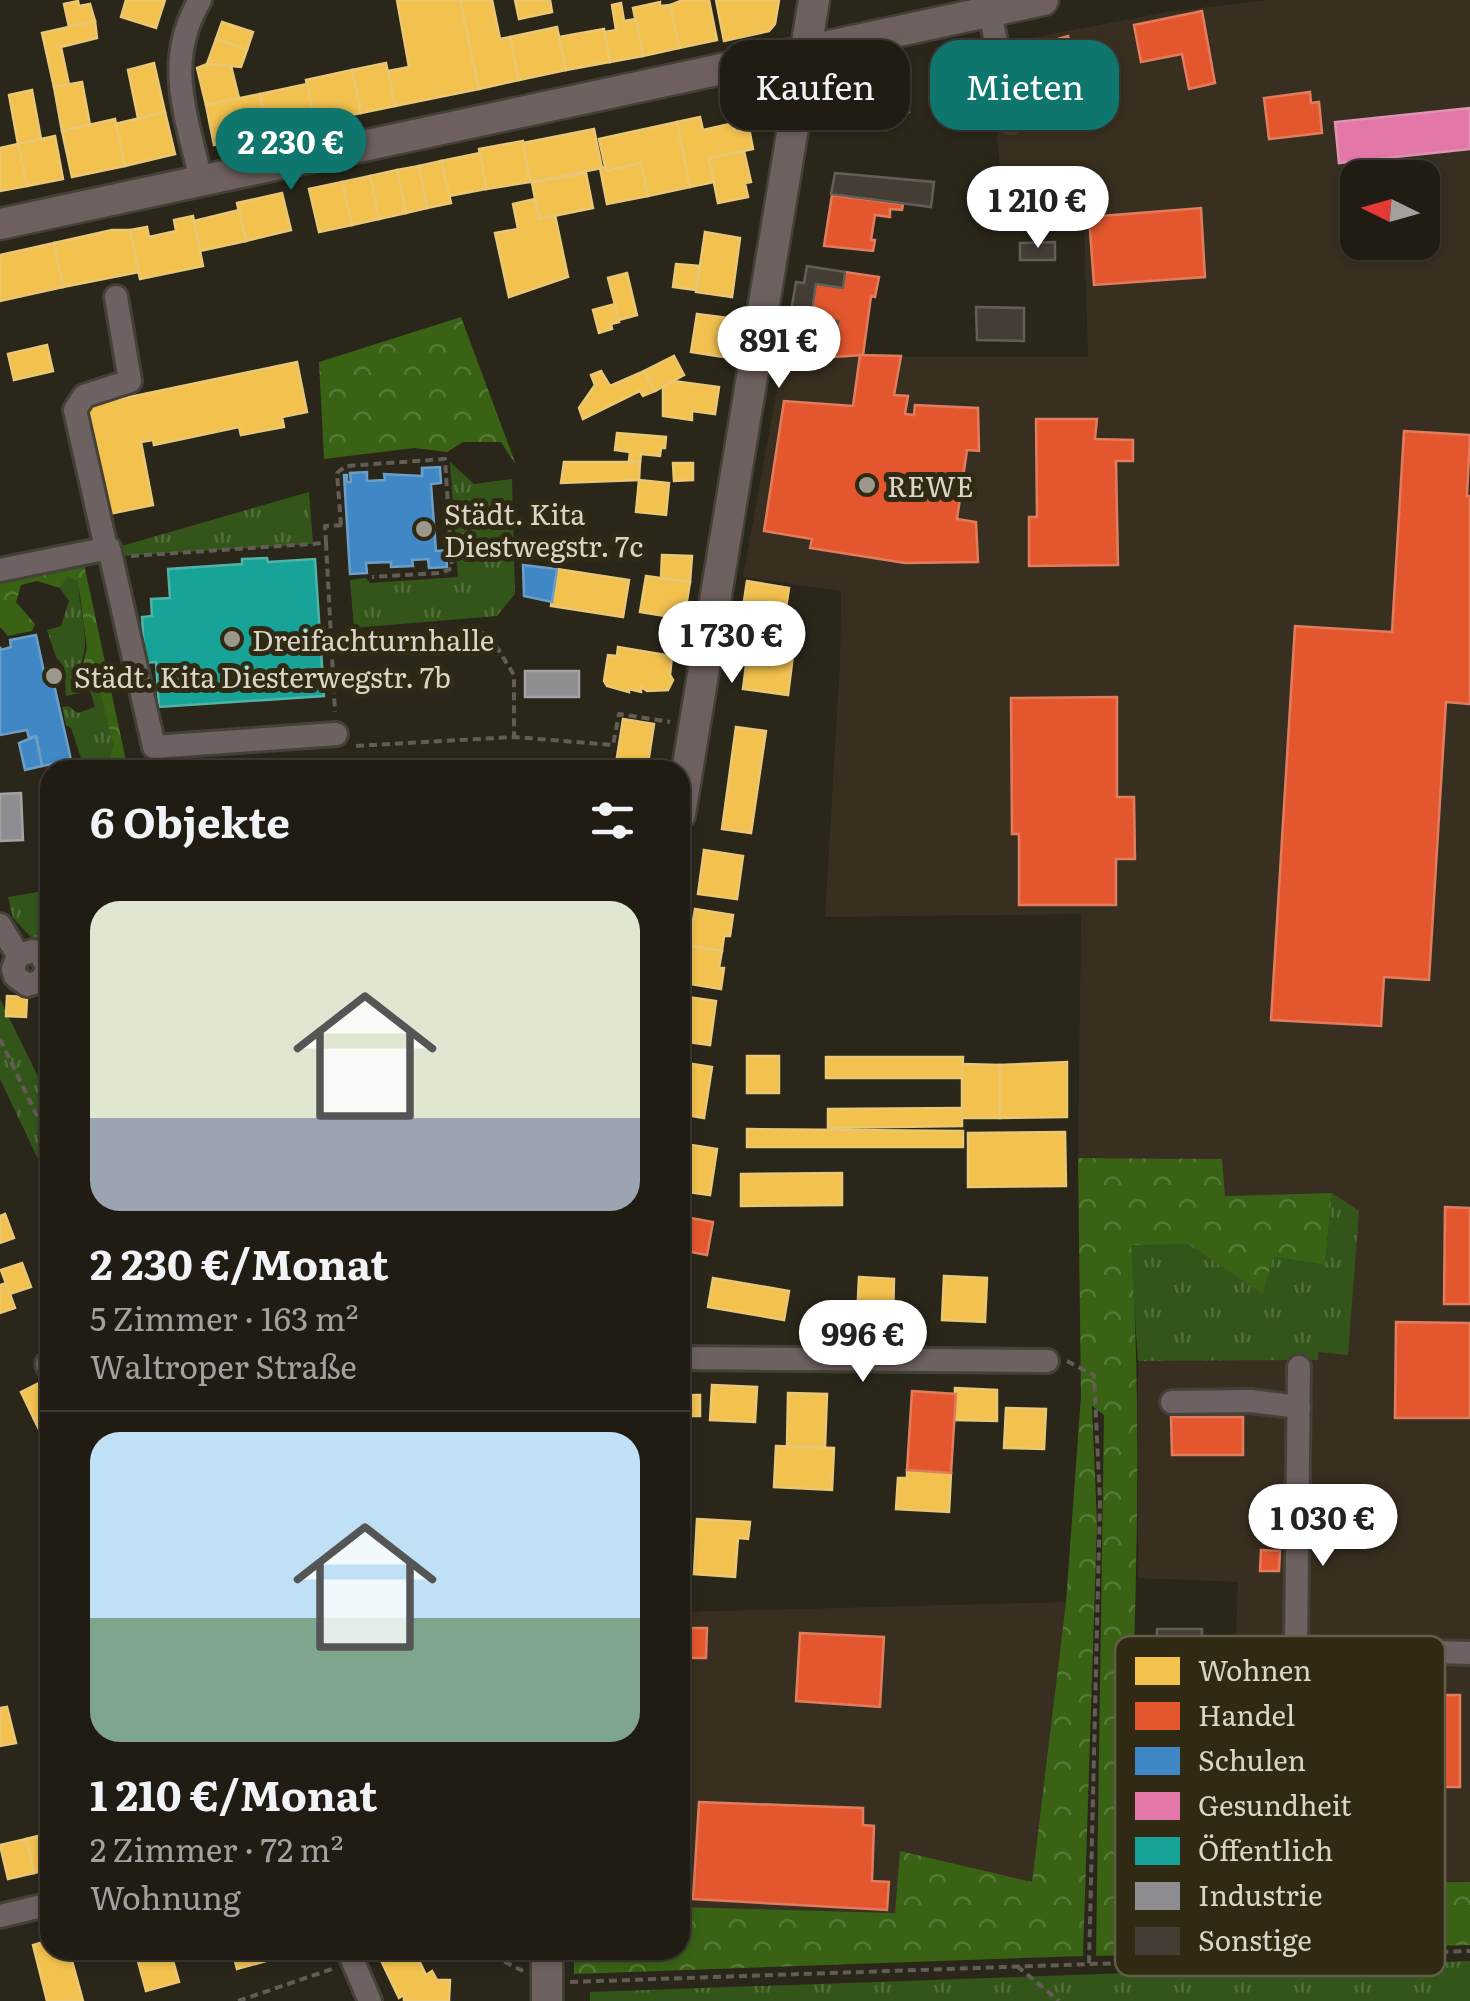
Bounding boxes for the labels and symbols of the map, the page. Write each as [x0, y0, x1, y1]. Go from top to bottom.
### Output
pin: 2 230 € [199, 108, 383, 193]
north arrow [1340, 160, 1440, 260]
pin: 1 210 € [946, 166, 1130, 251]
pin: 891 € [709, 306, 849, 391]
place label: REWE [887, 464, 974, 506]
marker: REWE [856, 474, 878, 496]
place label: Städt. Kita Diestwegstr. 7c [444, 492, 643, 566]
marker: Städt. Kita Diestwegstr. 7c [413, 518, 435, 540]
pin: 1 730 € [640, 601, 824, 686]
place label: Dreifachturnhalle [252, 618, 494, 660]
marker: Dreifachturnhalle [221, 628, 243, 650]
place label: Städt. Kita Diesterwegstr. 7b [74, 655, 451, 697]
marker: Städt. Kita Diesterwegstr. 7b [43, 665, 65, 687]
pin: 996 € [793, 1300, 933, 1385]
pin: 1 030 € [1231, 1484, 1415, 1569]
legend [1115, 1636, 1445, 1976]
text: Wohnen [1198, 1648, 1311, 1690]
text: Handel [1198, 1693, 1295, 1735]
text: Schulen [1198, 1738, 1306, 1780]
text: Gesundheit [1198, 1783, 1352, 1825]
text: Öffentlich [1198, 1828, 1333, 1870]
text: Industrie [1198, 1873, 1323, 1915]
text: Sonstige [1198, 1918, 1312, 1960]

